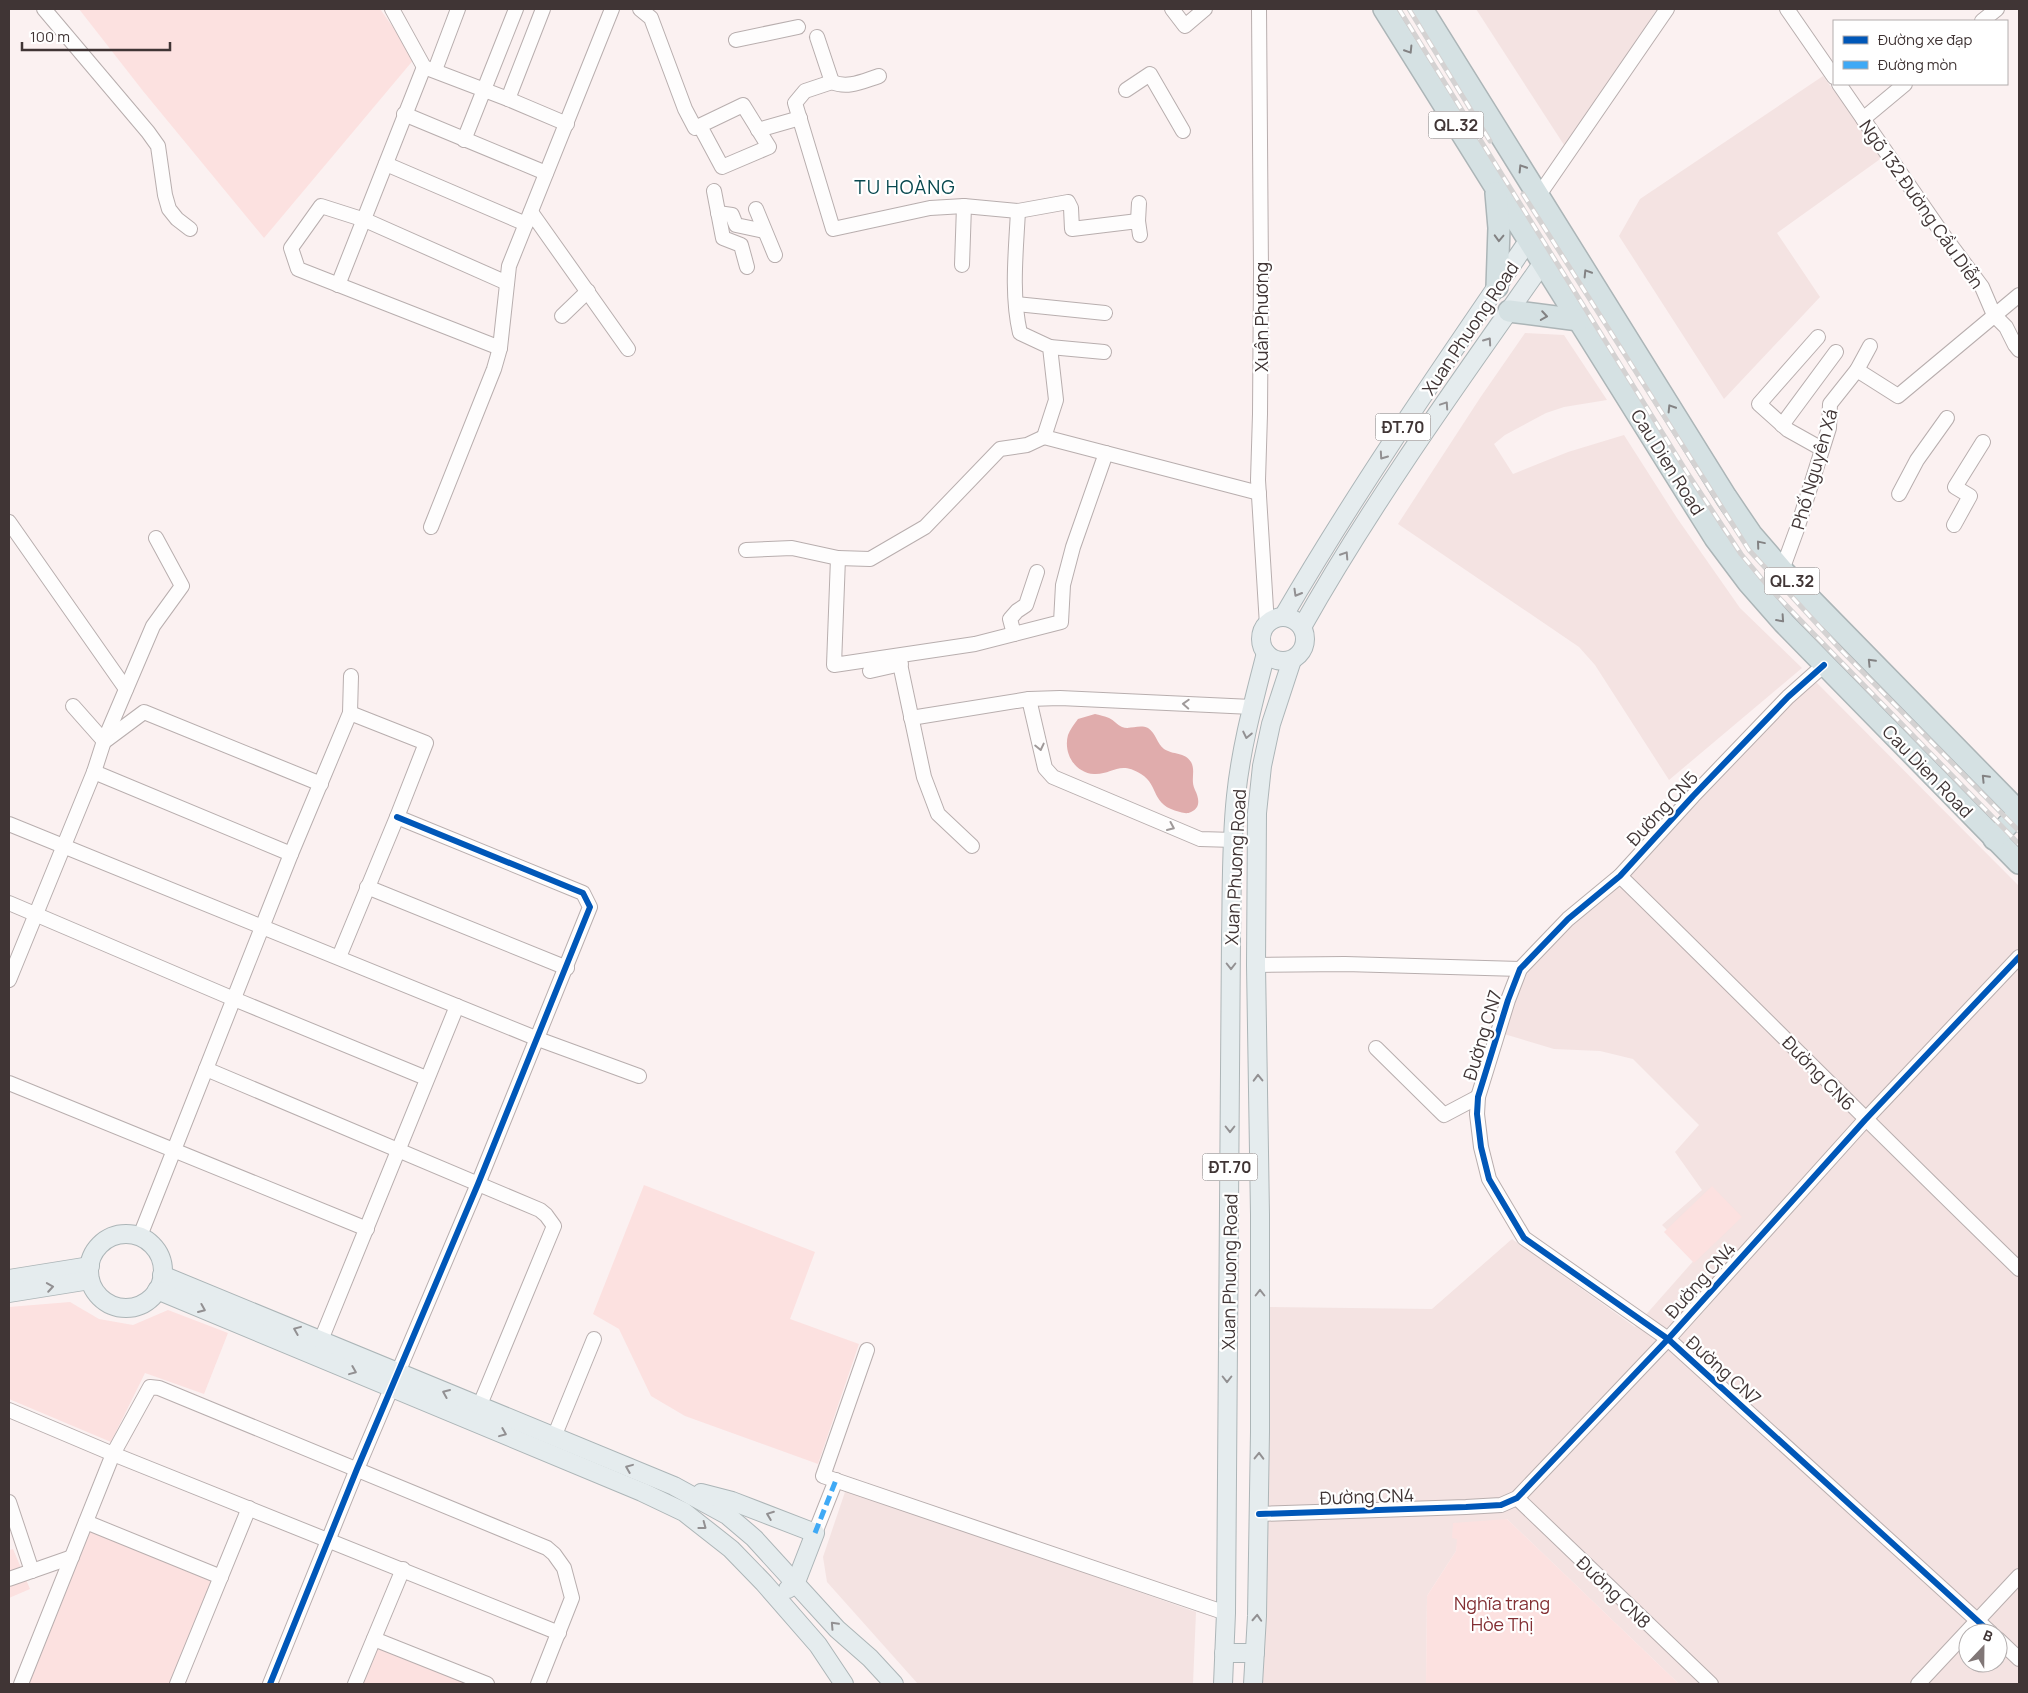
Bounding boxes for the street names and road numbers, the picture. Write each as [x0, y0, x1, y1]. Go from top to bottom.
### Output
road number: QL.32 [1428, 112, 1484, 138]
street label: Ngõ 132 Đường Cầu Diễn [1855, 115, 1989, 293]
street label: Xuan Phuong Road [1416, 256, 1524, 400]
street label: Xuân Phương [1249, 262, 1273, 372]
street label: Cau Dien Road [1626, 404, 1710, 520]
street label: Phố Nguyên Xá [1785, 406, 1843, 532]
road number: ĐT.70 [1376, 414, 1430, 441]
road number: QL.32 [1764, 568, 1820, 594]
street label: Cau Dien Road [1877, 719, 1979, 823]
street label: Đường CN5 [1621, 765, 1703, 851]
street label: Xuan Phuong Road [1219, 788, 1251, 946]
street label: Đường CN7 [1457, 987, 1507, 1083]
street label: Đường CN6 [1777, 1031, 1861, 1115]
road number: ĐT.70 [1202, 1154, 1258, 1180]
street label: Xuan Phuong Road [1216, 1194, 1242, 1350]
street label: Đường CN4 [1659, 1237, 1741, 1323]
street label: Đường CN7 [1681, 1330, 1767, 1410]
street label: Đường CN4 [1319, 1482, 1415, 1510]
street label: Đường CN8 [1572, 1551, 1656, 1633]

